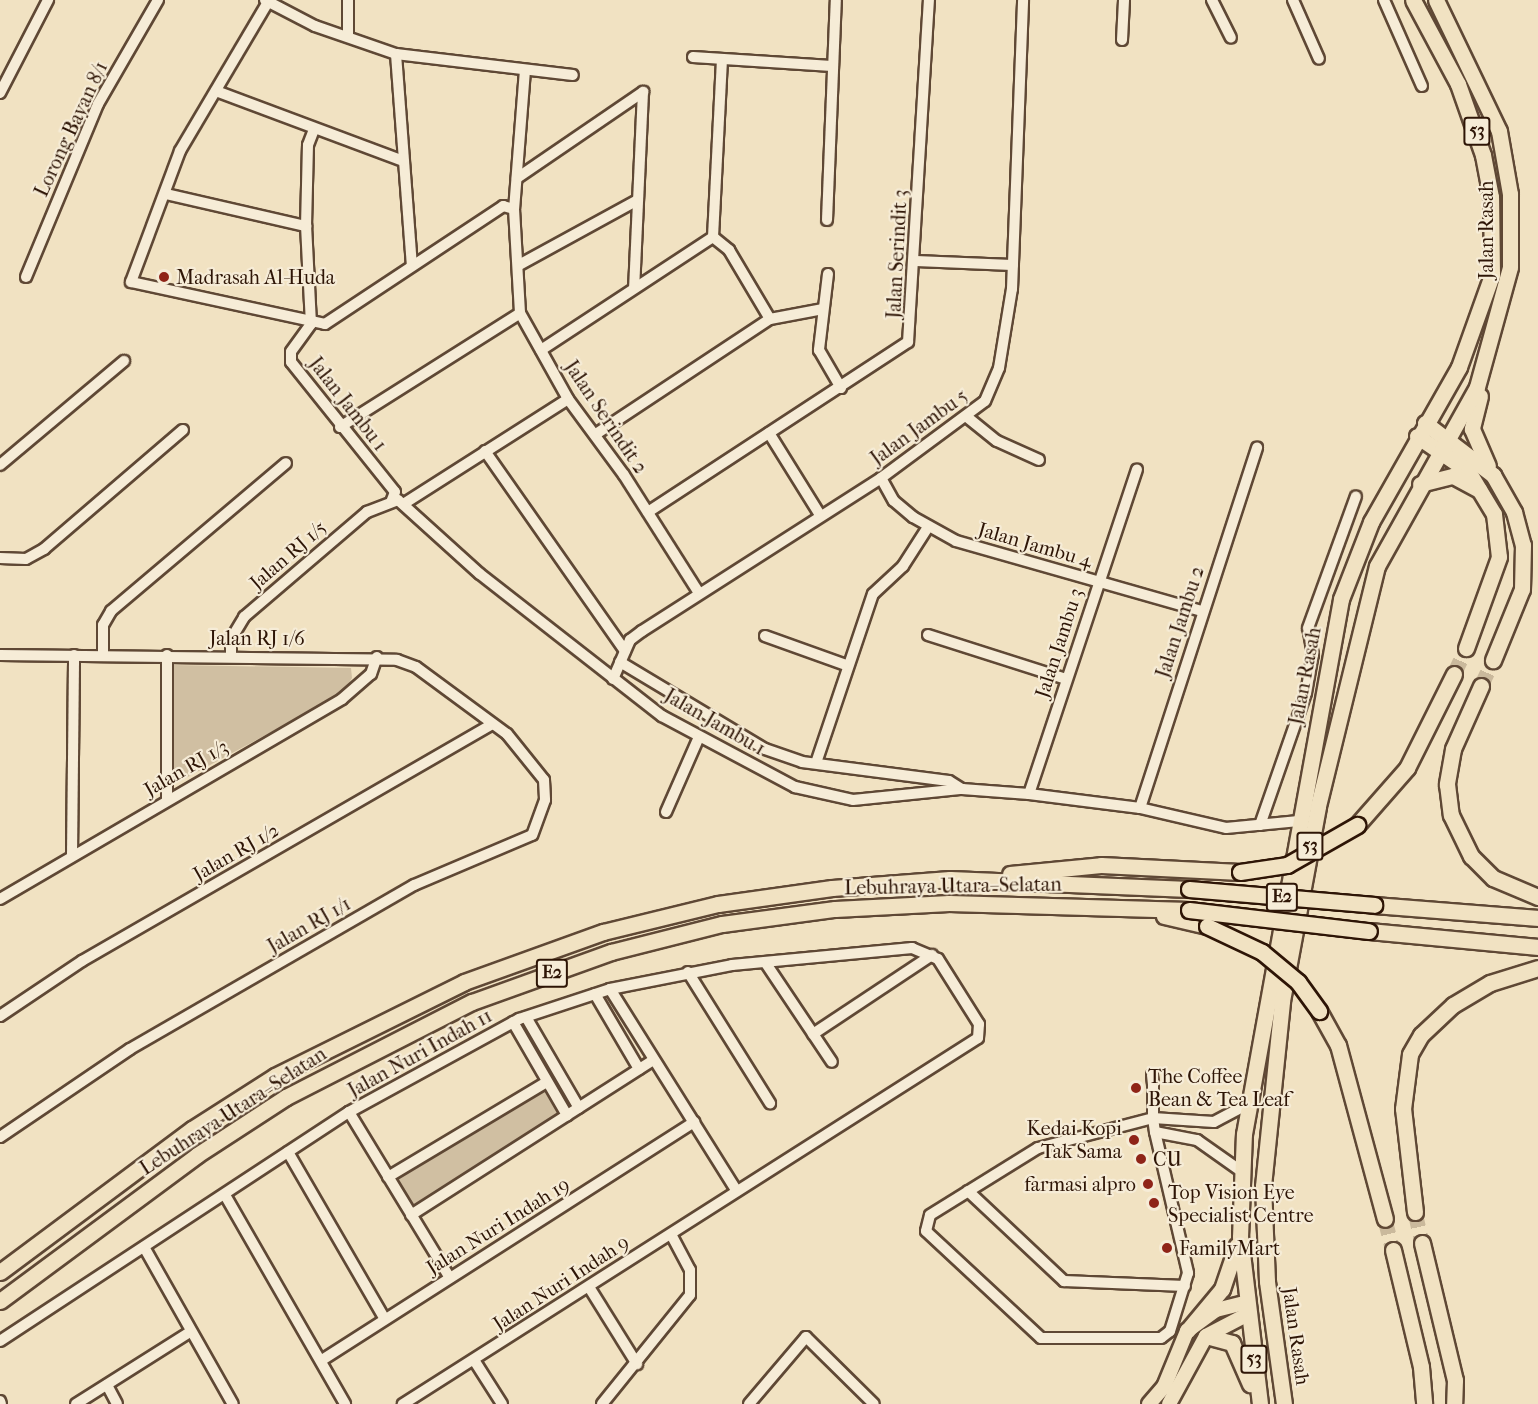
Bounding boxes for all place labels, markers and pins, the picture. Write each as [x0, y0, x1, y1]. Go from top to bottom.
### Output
place label: Madrasah Al-Huda [176, 265, 335, 289]
marker: Madrasah Al-Huda [157, 270, 171, 284]
place label: The Coffee Bean & Tea Leaf [1148, 1064, 1290, 1111]
marker: The Coffee Bean & Tea Leaf [1129, 1081, 1143, 1095]
place label: Kedai Kopi Tak Sama [1027, 1116, 1122, 1163]
marker: Kedai Kopi Tak Sama [1127, 1133, 1141, 1147]
place label: CU [1153, 1147, 1182, 1171]
marker: CU [1134, 1152, 1148, 1166]
place label: farmasi alpro [1024, 1172, 1136, 1196]
marker: farmasi alpro [1141, 1177, 1155, 1191]
place label: Top Vision Eye Specialist Centre [1168, 1180, 1314, 1227]
marker: Top Vision Eye Specialist Centre [1145, 1194, 1163, 1212]
place label: FamilyMart [1179, 1236, 1280, 1260]
marker: FamilyMart [1160, 1241, 1174, 1255]

